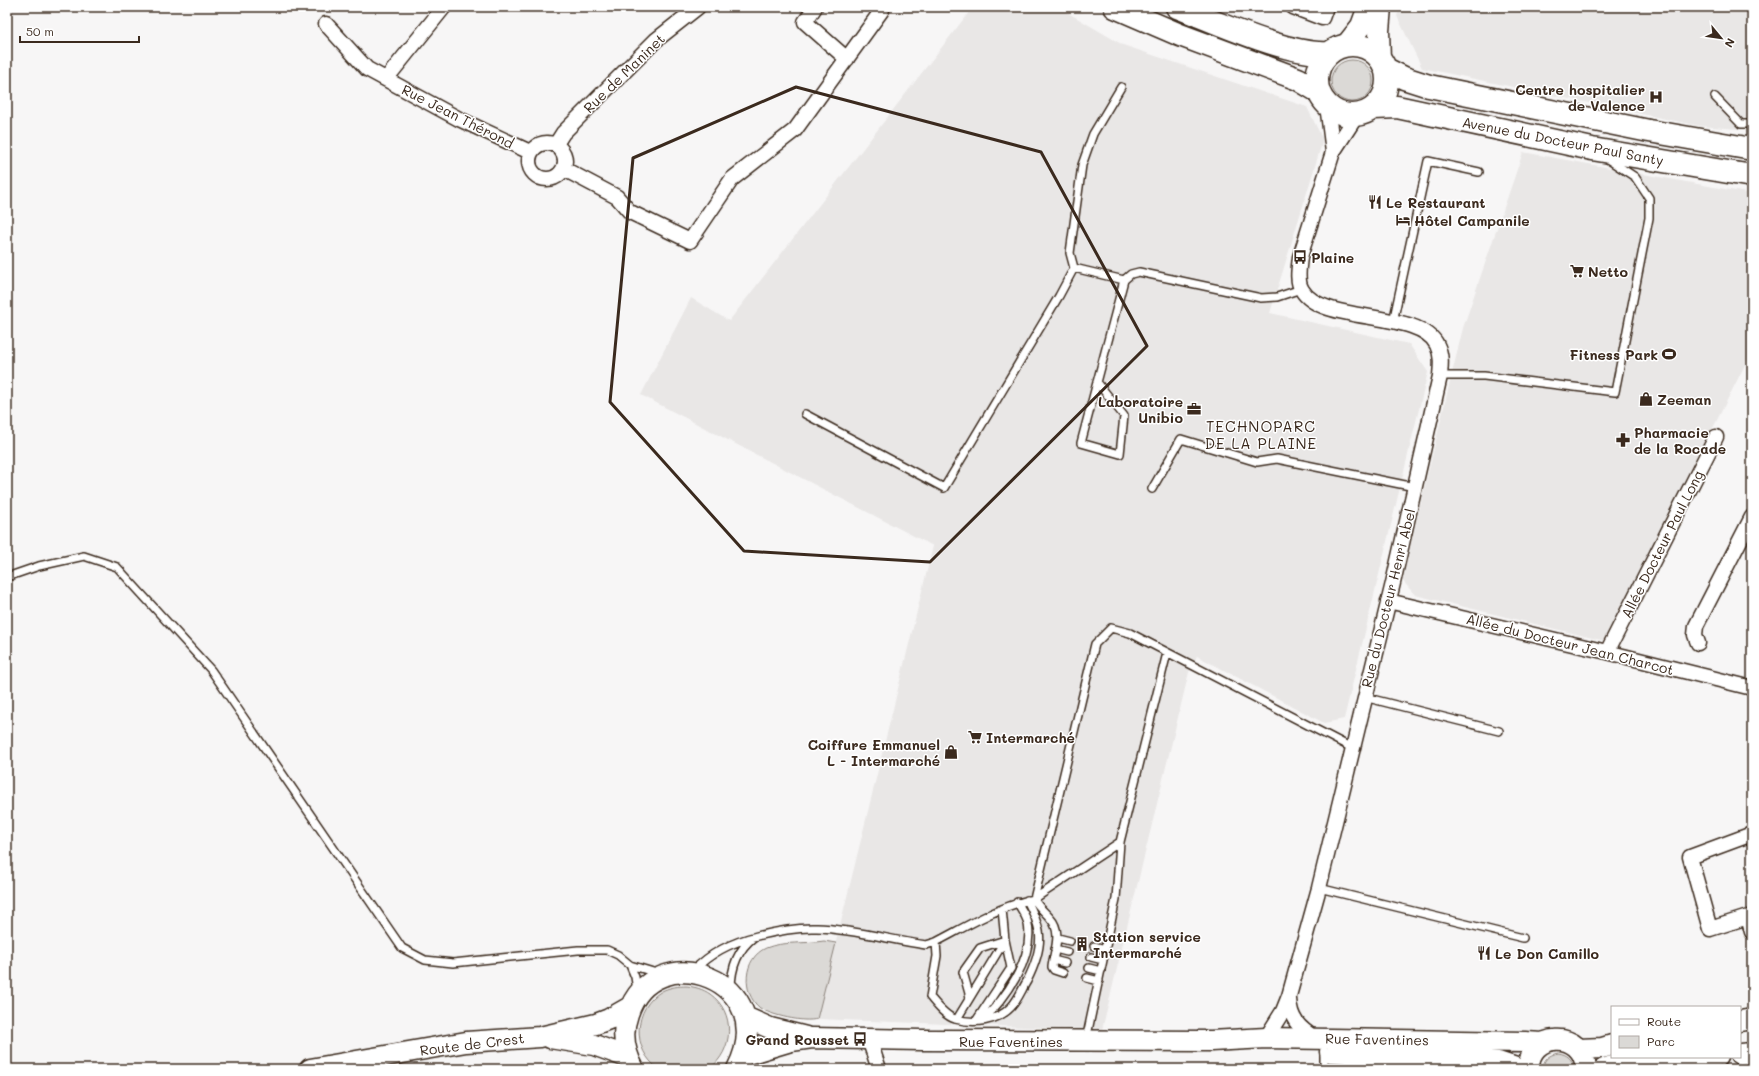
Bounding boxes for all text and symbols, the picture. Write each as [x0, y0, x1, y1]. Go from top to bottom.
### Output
scale bar [20, 18, 139, 44]
north arrow [1701, 18, 1741, 58]
text: 50 m [26, 23, 54, 39]
street label: Rue de Maninet [579, 29, 669, 117]
text: N [1722, 36, 1739, 50]
street label: Rue Jean Thérond [399, 80, 517, 153]
place label: Centre hospitalier de Valence [1515, 80, 1645, 115]
hospital icon: Centre hospitalier de Valence [1648, 89, 1664, 105]
street label: Avenue du Docteur Paul Santy [1461, 112, 1665, 170]
place label: Le Restaurant [1386, 193, 1486, 212]
restaurant icon: Le Restaurant [1367, 194, 1383, 210]
place label: Hôtel Campanile [1414, 211, 1530, 230]
hotel icon: Hôtel Campanile [1395, 212, 1411, 228]
place label: Plaine [1311, 248, 1354, 267]
bus stop icon: Plaine [1292, 249, 1308, 265]
place label: Netto [1588, 262, 1628, 281]
supermarket icon: Netto [1569, 263, 1585, 279]
place label: Fitness Park [1570, 345, 1658, 364]
sports icon: Fitness Park [1661, 346, 1677, 362]
place label: Zeeman [1657, 390, 1711, 409]
shop icon: Zeeman [1638, 391, 1654, 407]
place label: Laboratoire Unibio [1098, 392, 1183, 427]
office icon: Laboratoire Unibio [1186, 401, 1202, 417]
district label: TECHNOPARC DE LA PLAINE [1205, 416, 1317, 453]
place label: Pharmacie de la Rocade [1634, 423, 1726, 458]
pharmacy icon: Pharmacie de la Rocade [1615, 432, 1631, 448]
street label: Allée Docteur Paul Long [1616, 467, 1708, 621]
street label: Rue du Docteur Henri Abel [1357, 506, 1419, 690]
street label: Allée du Docteur Jean Charcot [1464, 609, 1676, 679]
place label: Intermarché [986, 728, 1075, 747]
supermarket icon: Intermarché [967, 729, 983, 745]
place label: Coiffure Emmanuel L - Intermarché [808, 735, 940, 770]
shop icon: Coiffure Emmanuel L - Intermarché [943, 744, 959, 760]
place label: Station service Intermarché [1093, 927, 1201, 962]
building icon: Station service Intermarché [1074, 936, 1090, 952]
place label: Le Don Camillo [1495, 944, 1600, 963]
restaurant icon: Le Don Camillo [1476, 945, 1492, 961]
legend [1611, 1006, 1741, 1058]
text: Route [1647, 1013, 1681, 1029]
street label: Route de Crest [419, 1028, 525, 1060]
street label: Rue Faventines [1325, 1029, 1429, 1049]
place label: Grand Rousset [746, 1030, 849, 1049]
bus stop icon: Grand Rousset [852, 1031, 868, 1047]
street label: Rue Faventines [959, 1032, 1063, 1051]
text: Parc [1647, 1033, 1675, 1049]

